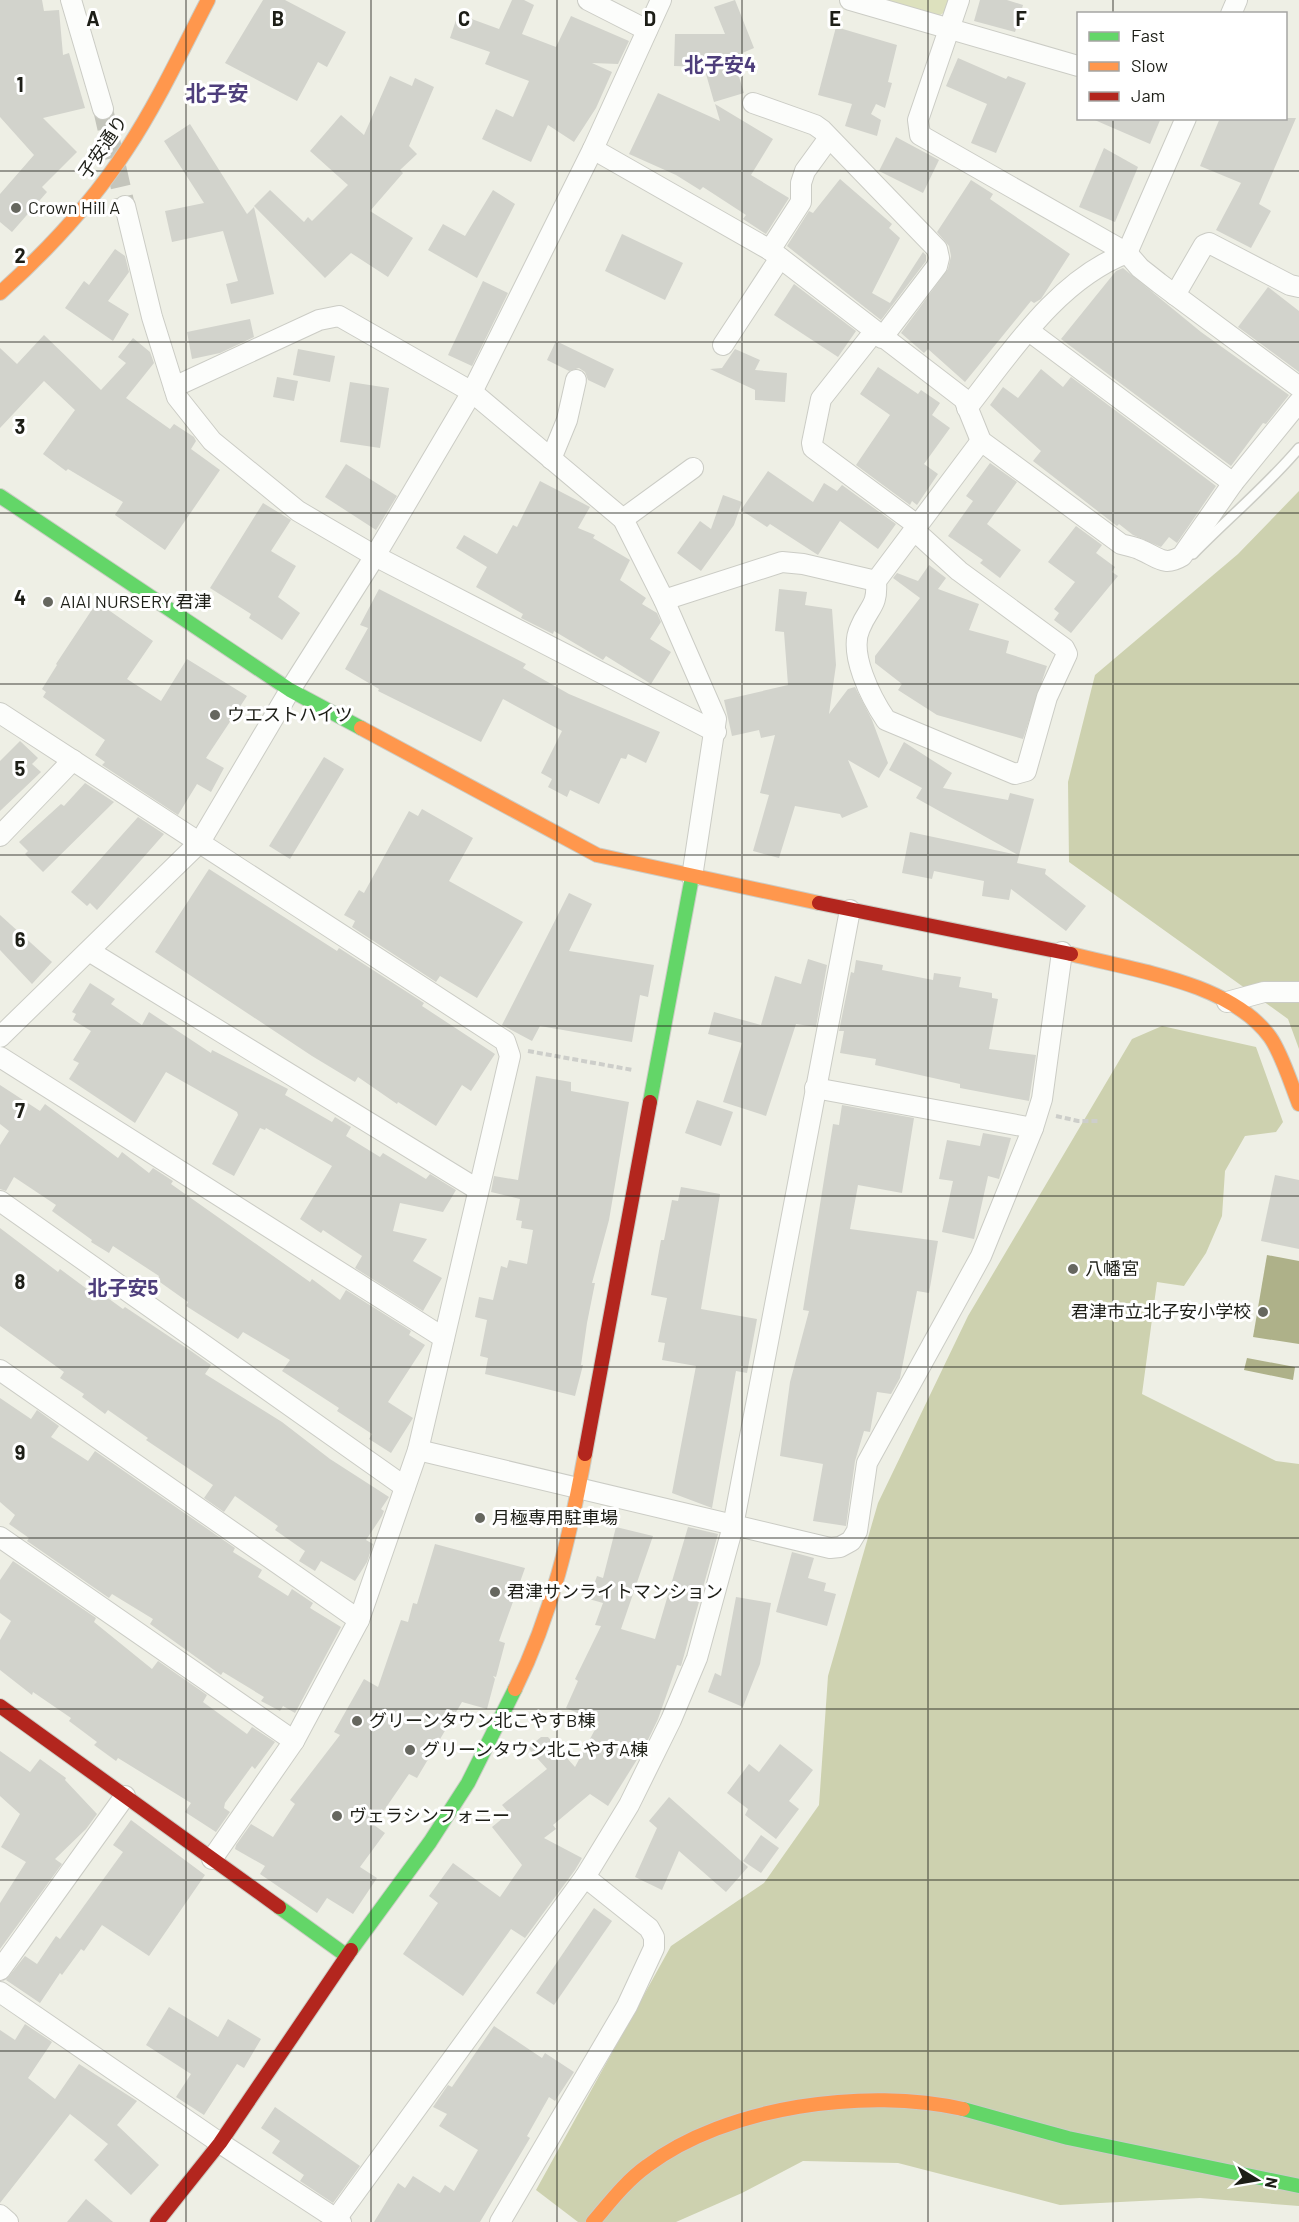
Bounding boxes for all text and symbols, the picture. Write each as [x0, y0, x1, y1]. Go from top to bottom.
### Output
text: A [86, 6, 100, 30]
text: B [272, 6, 284, 30]
text: C [458, 6, 470, 30]
text: D [644, 6, 656, 30]
text: E [829, 6, 841, 30]
text: F [1015, 6, 1027, 30]
legend [1077, 12, 1287, 120]
text: Fast [1131, 24, 1165, 46]
district label: 北子安4 [684, 52, 756, 76]
text: Slow [1131, 54, 1168, 76]
text: 1 [16, 72, 24, 96]
district label: 北子安 [186, 80, 249, 105]
text: Jam [1131, 84, 1165, 106]
street label: 子安通り [73, 110, 131, 182]
place label: Crown Hill A [28, 196, 120, 218]
marker: Crown Hill A [9, 201, 23, 215]
text: 2 [14, 243, 26, 267]
text: 3 [15, 414, 25, 438]
text: 4 [14, 585, 26, 609]
place label: AIAI NURSERY 君津 [60, 590, 212, 612]
marker: AIAI NURSERY 君津 [41, 595, 55, 609]
place label: ウエストハイツ [227, 703, 353, 725]
marker: ウエストハイツ [208, 708, 222, 722]
text: 5 [15, 756, 26, 780]
text: 6 [15, 927, 26, 951]
text: 7 [15, 1098, 25, 1122]
place label: 八幡宮 [1085, 1257, 1139, 1279]
marker: 八幡宮 [1066, 1262, 1080, 1276]
text: 8 [15, 1269, 26, 1293]
district label: 北子安5 [88, 1275, 159, 1299]
place label: 君津市立北子安小学校 [1071, 1300, 1251, 1322]
marker: 君津市立北子安小学校 [1256, 1305, 1270, 1319]
text: 9 [15, 1440, 25, 1464]
place label: 月極専用駐車場 [492, 1506, 618, 1528]
marker: 月極専用駐車場 [473, 1511, 487, 1525]
place label: 君津サンライトマンション [507, 1580, 723, 1602]
marker: 君津サンライトマンション [488, 1585, 502, 1599]
place label: グリーンタウン北こやすB棟 [369, 1709, 595, 1731]
marker: グリーンタウン北こやすB棟 [350, 1714, 364, 1728]
place label: グリーンタウン北こやすA棟 [422, 1738, 648, 1760]
marker: グリーンタウン北こやすA棟 [403, 1743, 417, 1757]
place label: ヴェラシンフォニー [349, 1804, 510, 1826]
marker: ヴェラシンフォニー [330, 1809, 344, 1823]
north arrow [1227, 2150, 1287, 2210]
text: N [1262, 2176, 1283, 2190]

